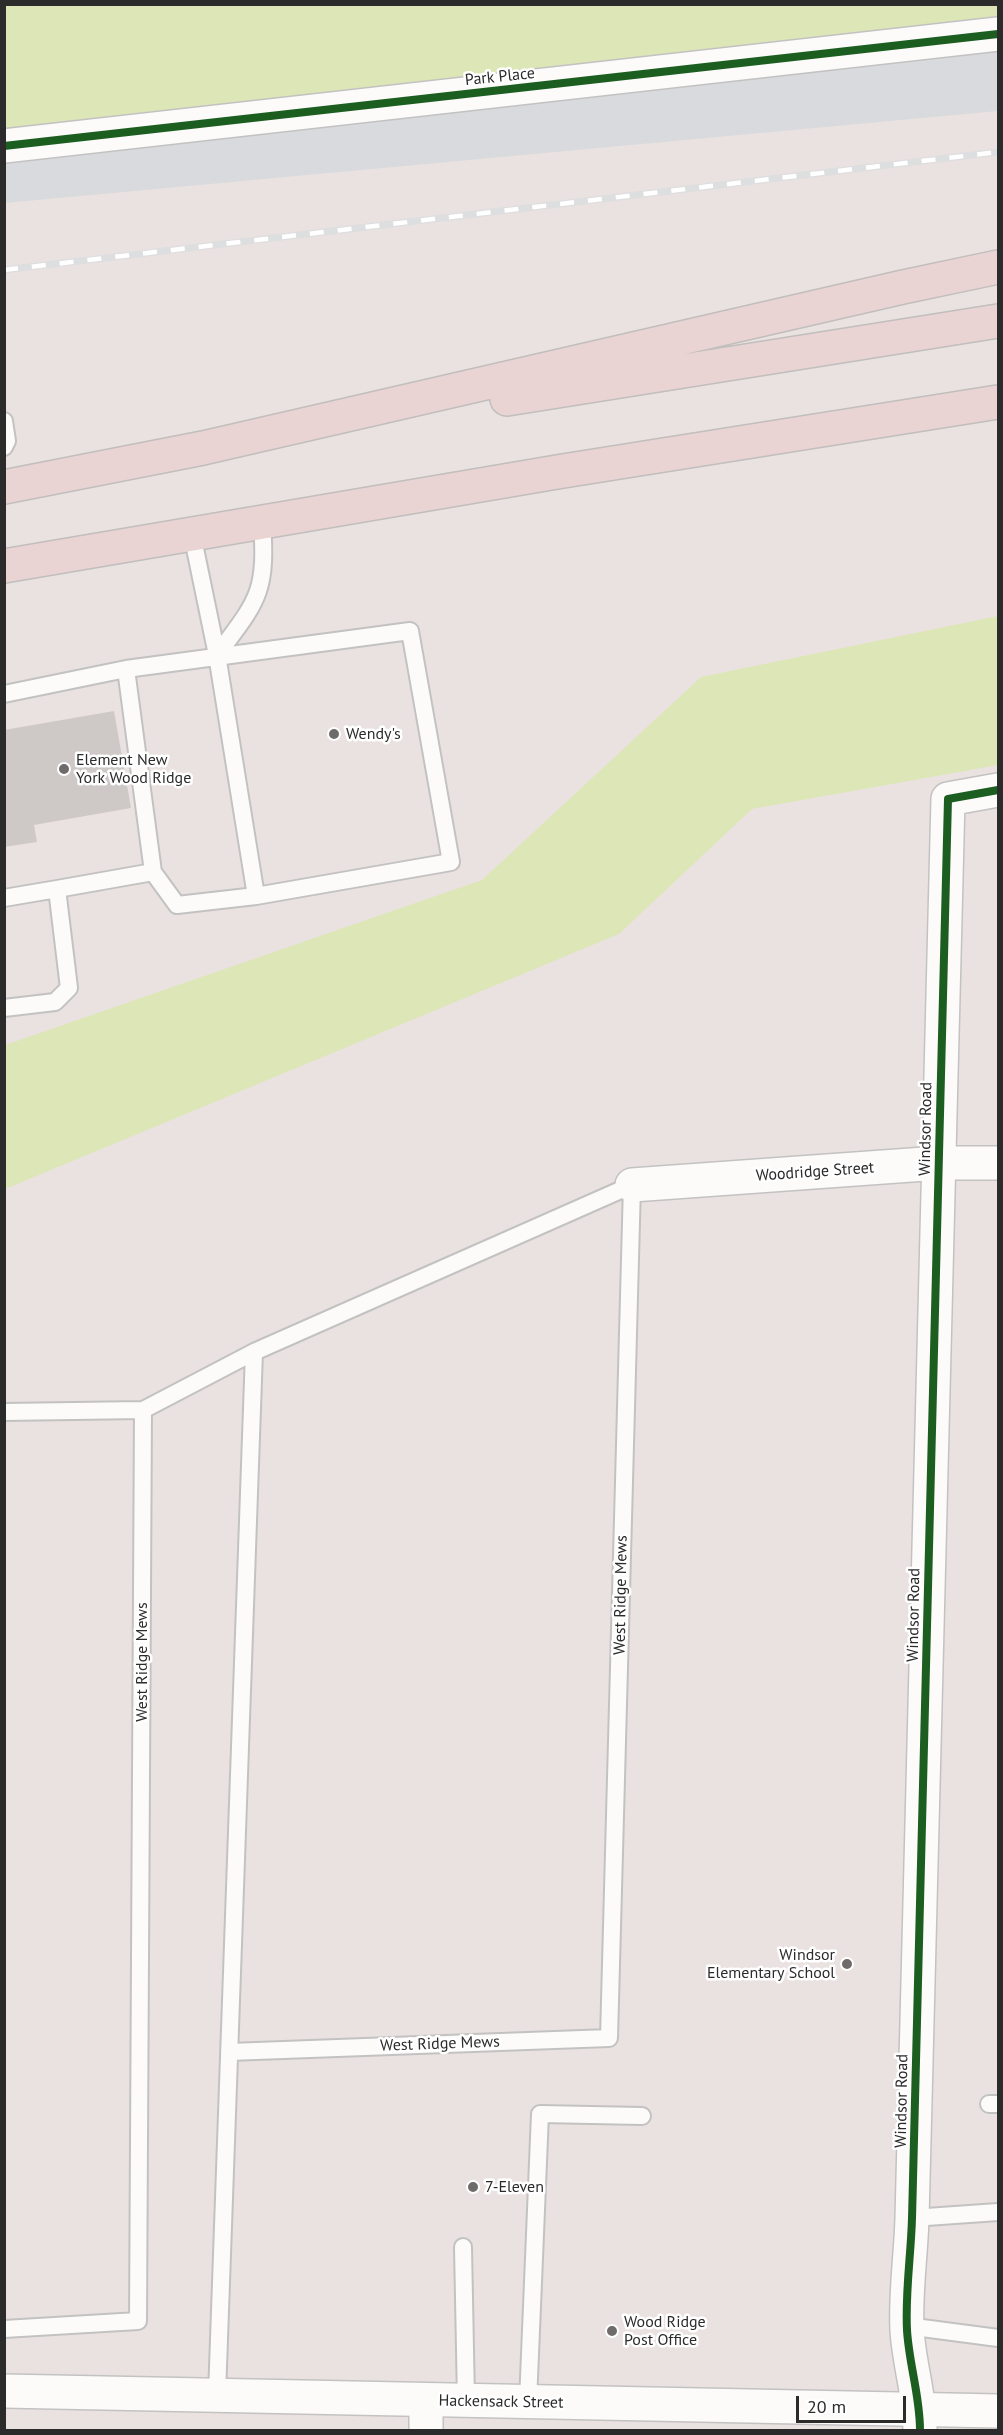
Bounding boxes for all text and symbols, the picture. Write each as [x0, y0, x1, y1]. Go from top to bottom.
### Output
street label: Park Place [464, 64, 536, 90]
place label: Wendy's [346, 724, 401, 744]
marker: Wendy's [327, 727, 341, 741]
place label: Element New York Wood Ridge [76, 750, 191, 788]
marker: Element New York Wood Ridge [57, 762, 71, 776]
street label: Windsor Road [916, 1082, 936, 1176]
street label: Woodridge Street [755, 1158, 875, 1186]
street label: West Ridge Mews [610, 1535, 632, 1655]
street label: Windsor Road [904, 1568, 924, 1662]
street label: West Ridge Mews [132, 1602, 152, 1722]
place label: Windsor Elementary School [707, 1945, 835, 1983]
marker: Windsor Elementary School [840, 1957, 854, 1971]
street label: West Ridge Mews [380, 2032, 500, 2056]
street label: Windsor Road [892, 2054, 912, 2148]
place label: 7-Eleven [485, 2177, 544, 2197]
marker: 7-Eleven [466, 2180, 480, 2194]
place label: Wood Ridge Post Office [624, 2312, 706, 2350]
marker: Wood Ridge Post Office [605, 2324, 619, 2338]
scale bar [799, 2384, 908, 2422]
street label: Hackensack Street [438, 2391, 564, 2413]
text: 20 m [807, 2395, 846, 2418]

